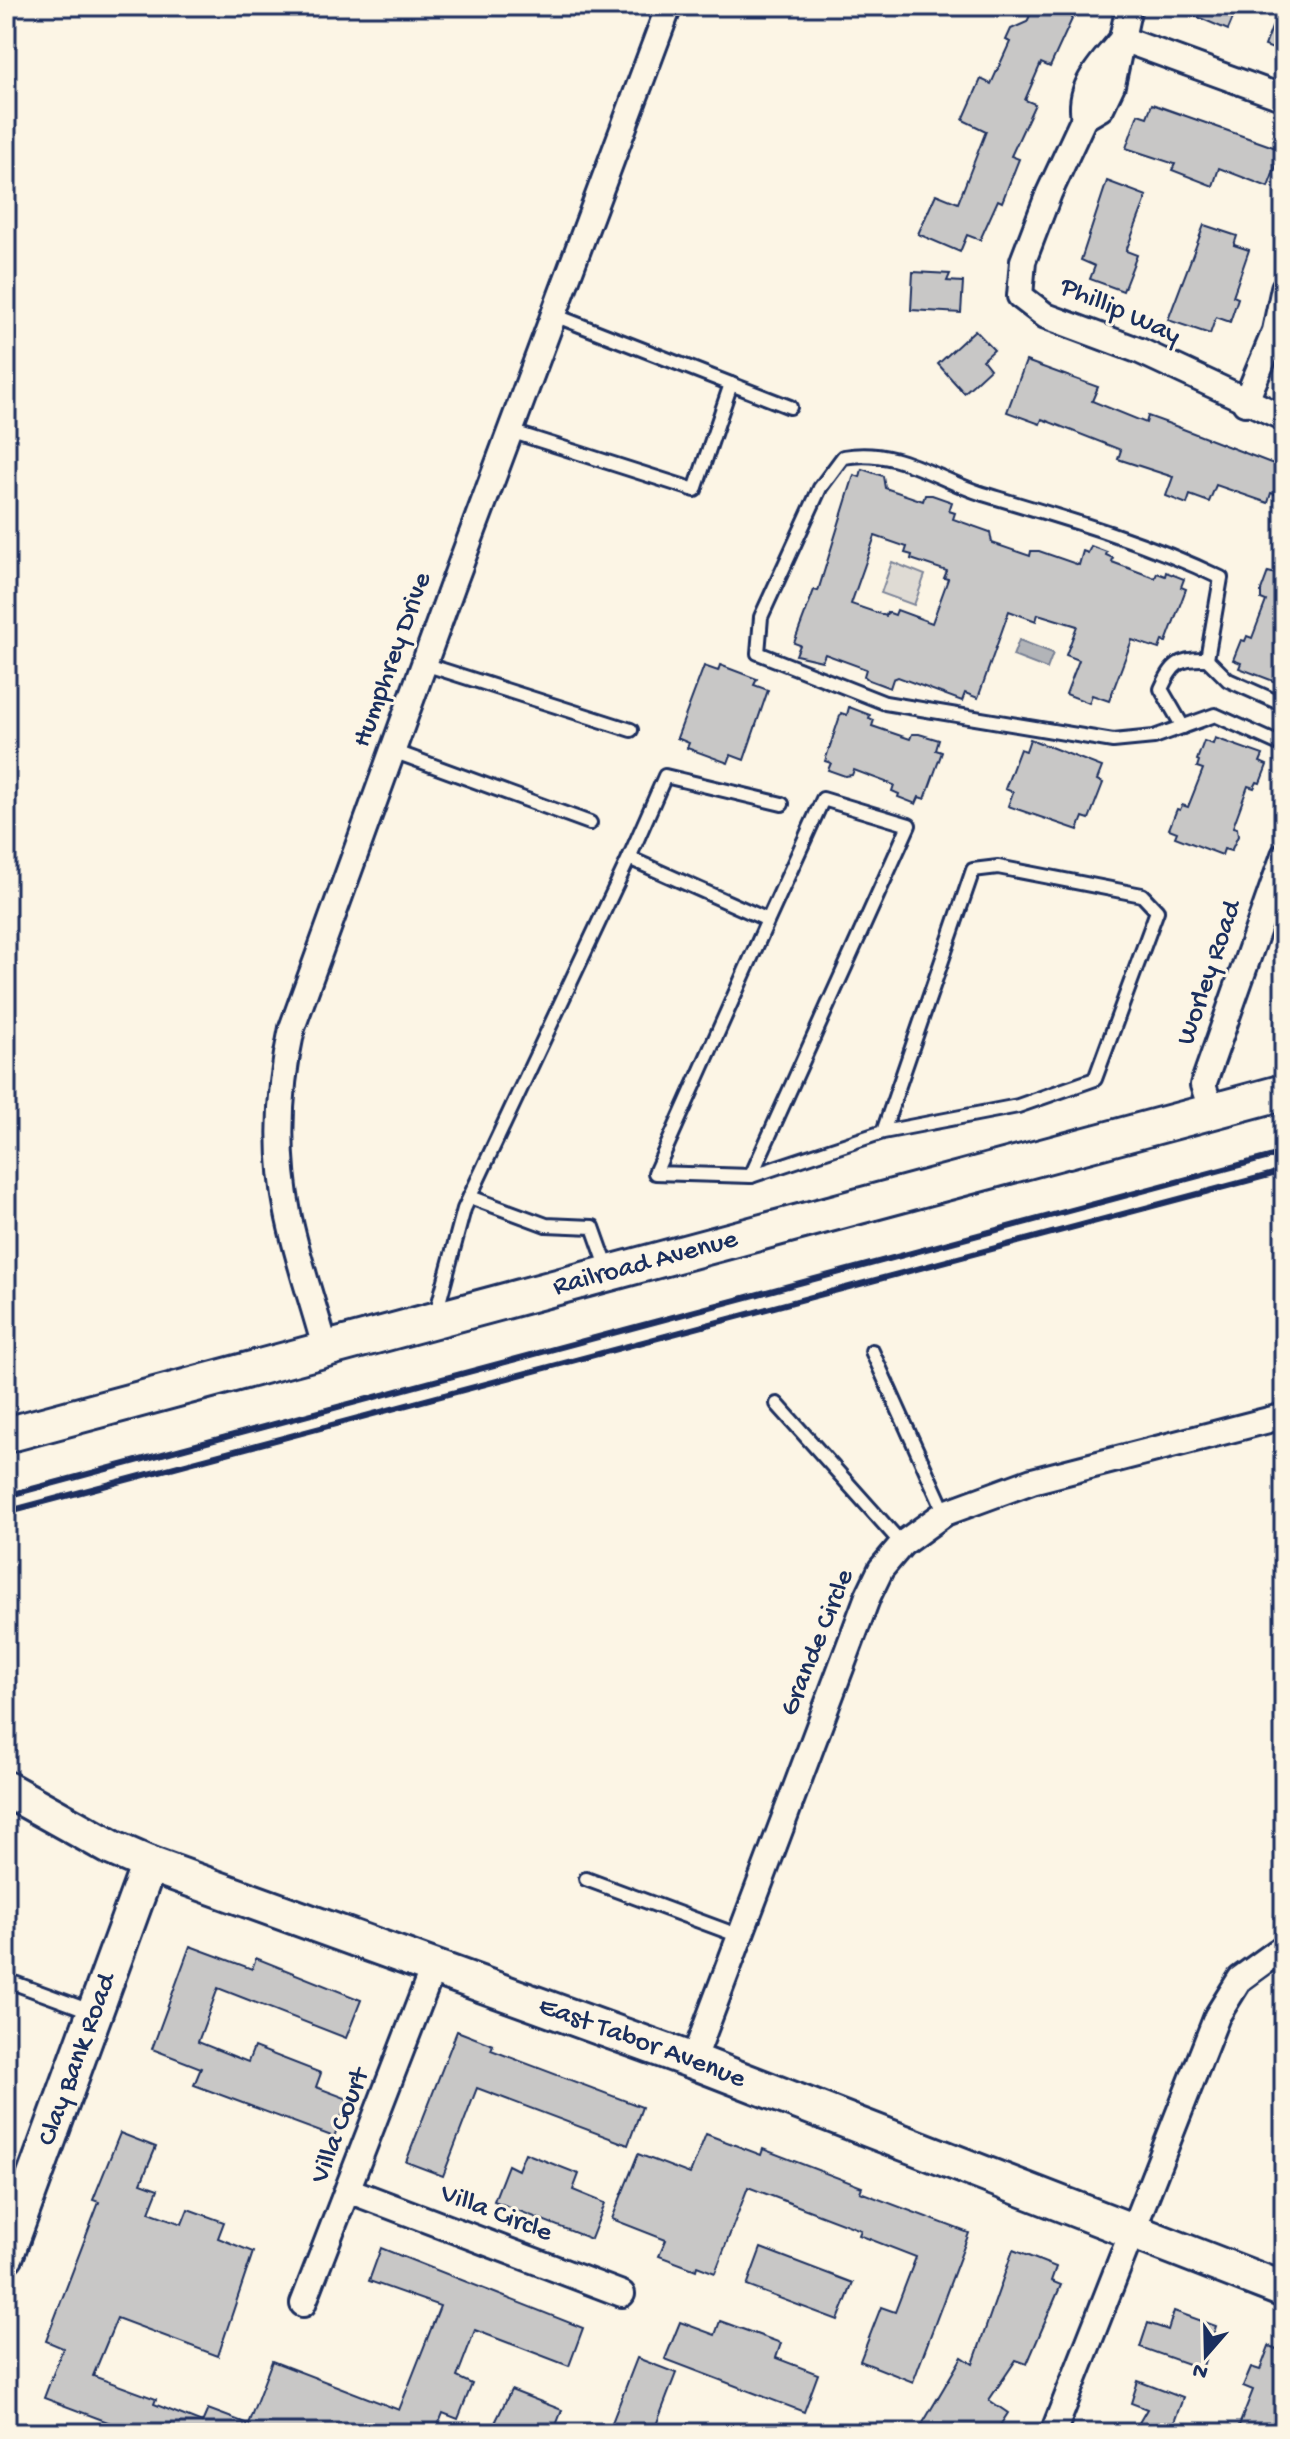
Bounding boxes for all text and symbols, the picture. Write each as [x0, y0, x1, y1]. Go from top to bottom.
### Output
street label: Phillip Way [1054, 270, 1186, 353]
street label: Humphrey Drive [346, 568, 440, 752]
street label: Worley Road [1170, 894, 1251, 1049]
street label: Railroad Avenue [549, 1223, 742, 1304]
street label: Grande Circle [774, 1564, 863, 1721]
street label: Clay Bank Road [31, 1967, 125, 2150]
street label: East Tabor Avenue [534, 1990, 751, 2096]
street label: Villa Court [304, 2062, 379, 2189]
street label: Villa Circle [434, 2177, 557, 2251]
north arrow [1166, 2315, 1246, 2395]
text: N [1189, 2355, 1212, 2385]

